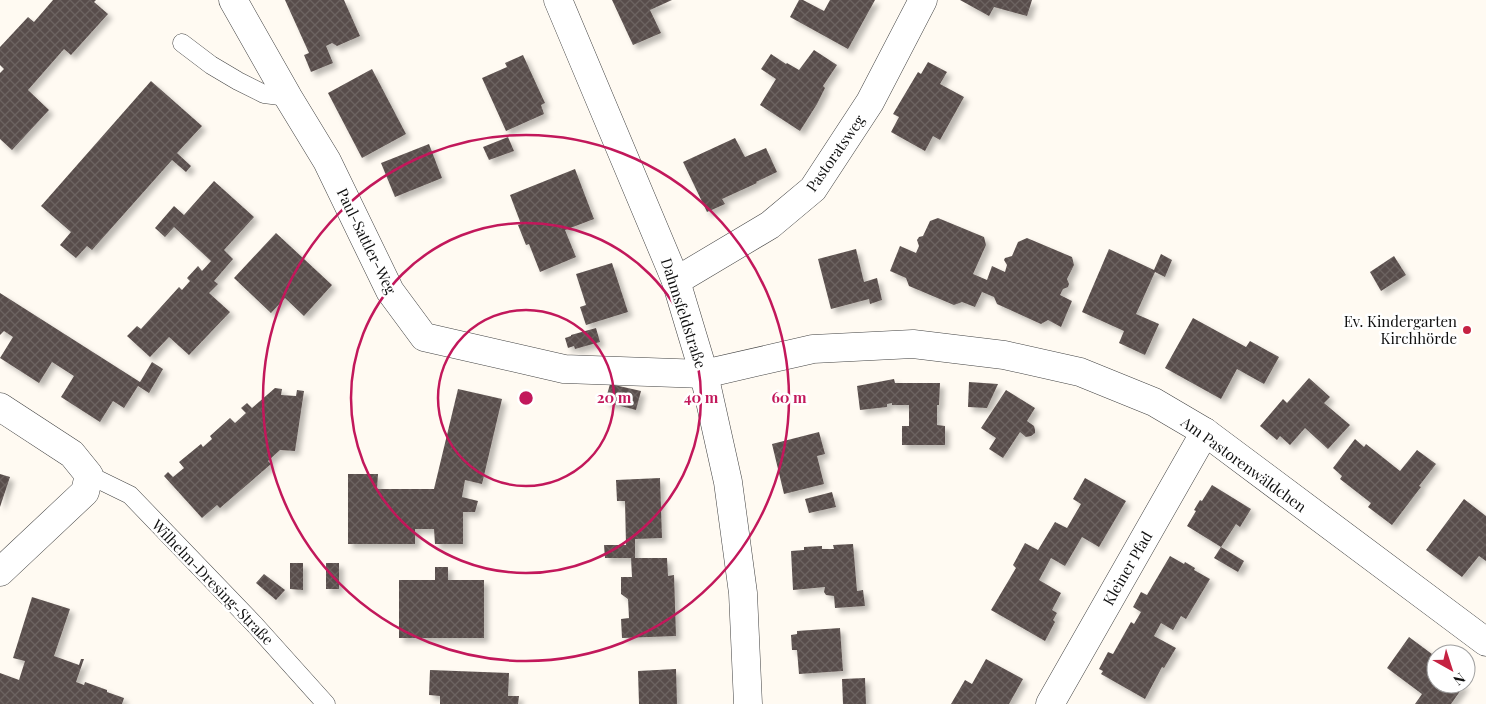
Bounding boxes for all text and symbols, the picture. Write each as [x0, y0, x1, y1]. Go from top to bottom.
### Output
street label: Pastoratsweg [801, 111, 869, 195]
street label: Paul-Sattler-Weg [333, 185, 401, 297]
street label: Dahmsfeldstraße [657, 255, 711, 371]
place label: Ev. Kindergarten Kirchhörde [1344, 311, 1457, 348]
marker: Ev. Kindergarten Kirchhörde [1461, 324, 1473, 336]
text: 20 m [597, 387, 632, 407]
text: 40 m [684, 387, 719, 407]
text: 60 m [771, 387, 807, 407]
centre of rings [517, 389, 535, 407]
street label: Am Pastorenwäldchen [1177, 411, 1311, 516]
street label: Wilhelm-Dresing-Straße [147, 514, 278, 649]
street label: Kleiner Pfad [1098, 527, 1156, 609]
north arrow [1426, 644, 1476, 694]
text: N [1450, 669, 1469, 690]

